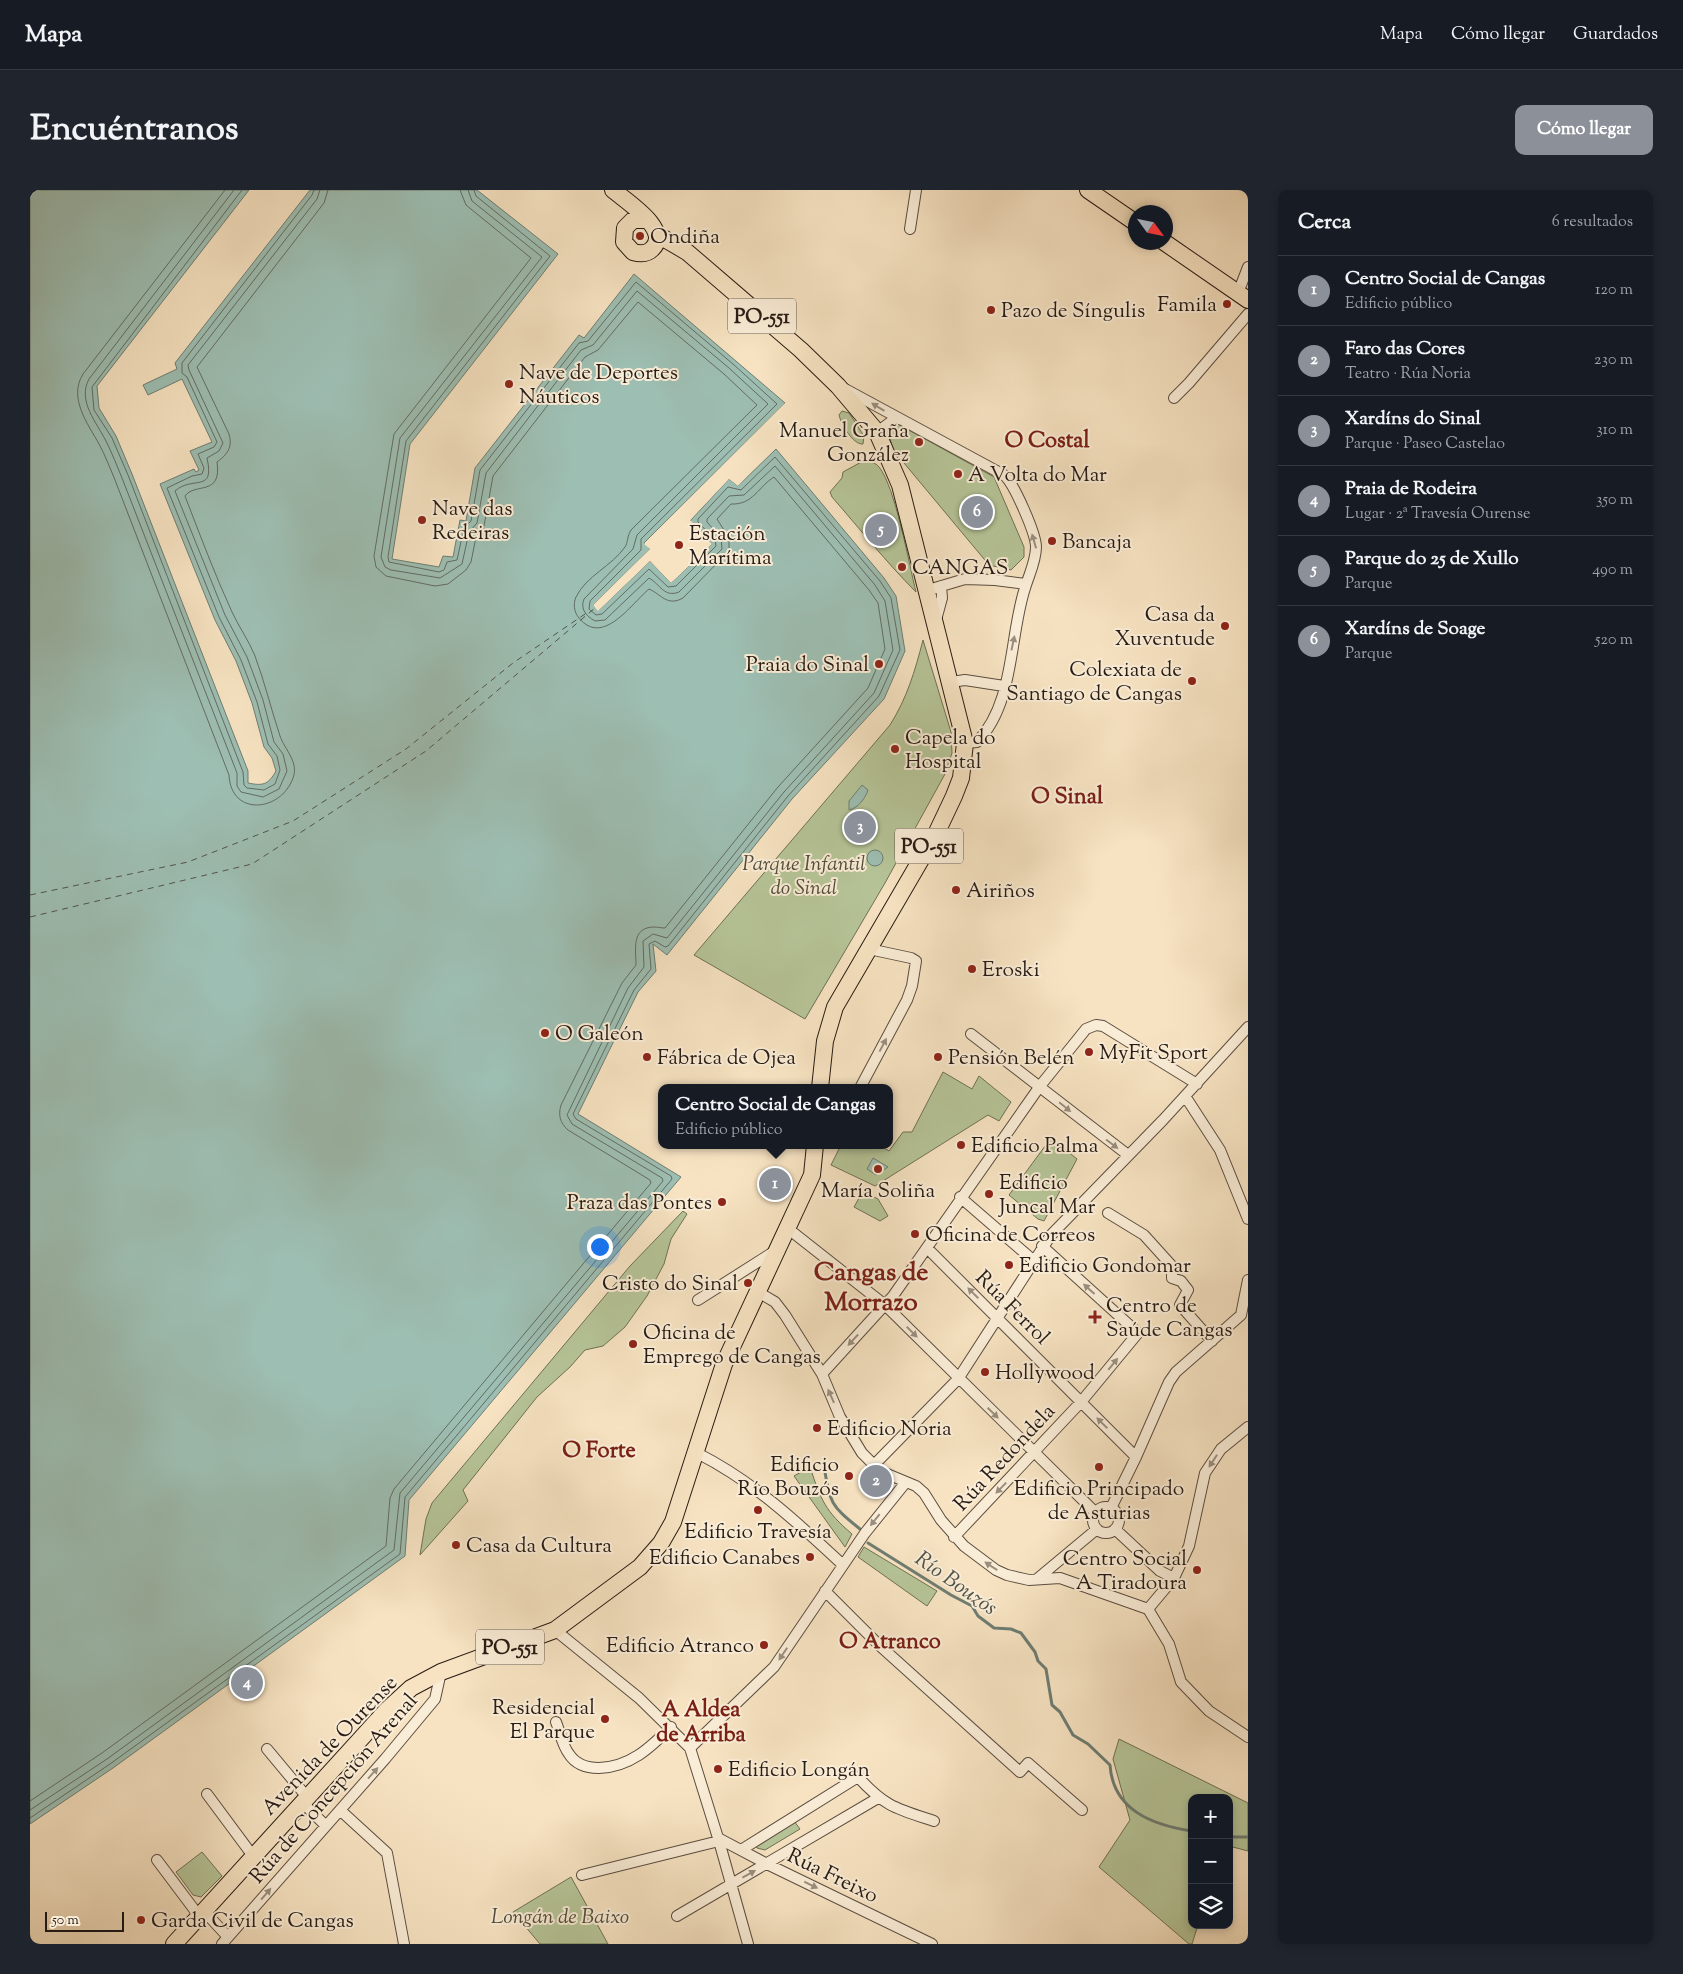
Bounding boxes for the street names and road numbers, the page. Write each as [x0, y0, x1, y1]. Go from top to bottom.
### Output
road number: PO-551 [728, 298, 796, 334]
road number: PO-551 [895, 828, 963, 864]
street label: Rúa Ferrol [967, 1264, 1056, 1353]
street label: Rúa Redondela [948, 1398, 1063, 1519]
road number: PO-551 [476, 1630, 544, 1664]
street label: Avenida de Ourense [256, 1670, 405, 1823]
street label: Rúa de Concepción Arenal [243, 1688, 426, 1891]
street label: Rúa Freixo [781, 1842, 883, 1912]

